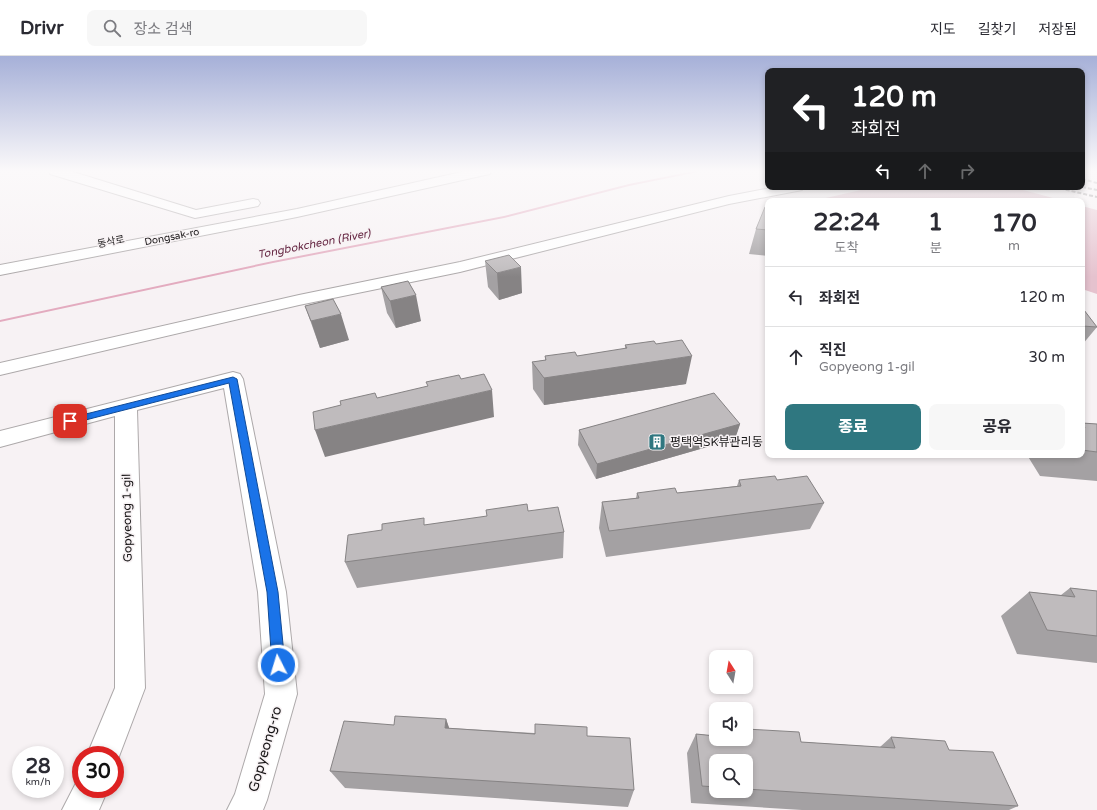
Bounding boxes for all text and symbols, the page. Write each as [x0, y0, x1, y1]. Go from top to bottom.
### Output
search box [87, 10, 367, 46]
text: Drivr [20, 17, 63, 39]
icon: search [101, 17, 123, 39]
text: 장소 검색 [133, 20, 193, 38]
text: 지도 [930, 21, 956, 38]
text: 길찾기 [978, 21, 1016, 38]
text: 저장됨 [1038, 21, 1077, 38]
text: 120 m [851, 80, 937, 114]
icon: left [785, 84, 837, 136]
text: 좌회전 [851, 118, 901, 140]
icon: left [872, 160, 894, 182]
icon: ahead [914, 160, 936, 182]
icon: right [956, 160, 978, 182]
text: 22:24 [813, 208, 880, 237]
text: 1 [928, 208, 943, 237]
text: 170 [991, 209, 1037, 238]
street label: Dongsak-ro [144, 226, 200, 248]
water label: Tongbokcheon (River) [257, 226, 373, 261]
street label: 동삭로 [96, 233, 126, 251]
text: m [1008, 238, 1020, 254]
text: 도착 [835, 240, 859, 256]
text: 분 [930, 240, 942, 256]
icon: left [785, 286, 807, 308]
text: 120 m [1019, 288, 1065, 306]
text: 좌회전 [819, 289, 860, 307]
text: 직진 [819, 341, 847, 359]
icon: ahead [785, 346, 807, 368]
text: 30 m [1028, 348, 1065, 366]
text: Gopyeong 1-gil [819, 359, 915, 375]
pin [53, 404, 87, 438]
button: 종료 [785, 404, 921, 450]
button: 공유 [929, 404, 1065, 450]
icon: arrive [59, 410, 81, 432]
building icon: 평택역SK뷰관리동 [647, 432, 667, 452]
place label: 평택역SK뷰관리동 [670, 435, 763, 449]
street label: Gopyeong 1-gil [119, 474, 135, 562]
position arrow [257, 644, 299, 686]
north arrow [709, 650, 753, 694]
map controls [709, 650, 753, 798]
button: sound [709, 702, 753, 746]
street label: Gopyeong-ro [245, 704, 285, 794]
speed limit sign: 30 [72, 746, 124, 798]
button: search [709, 754, 753, 798]
text: 28 [25, 755, 51, 779]
text: km/h [25, 776, 51, 788]

